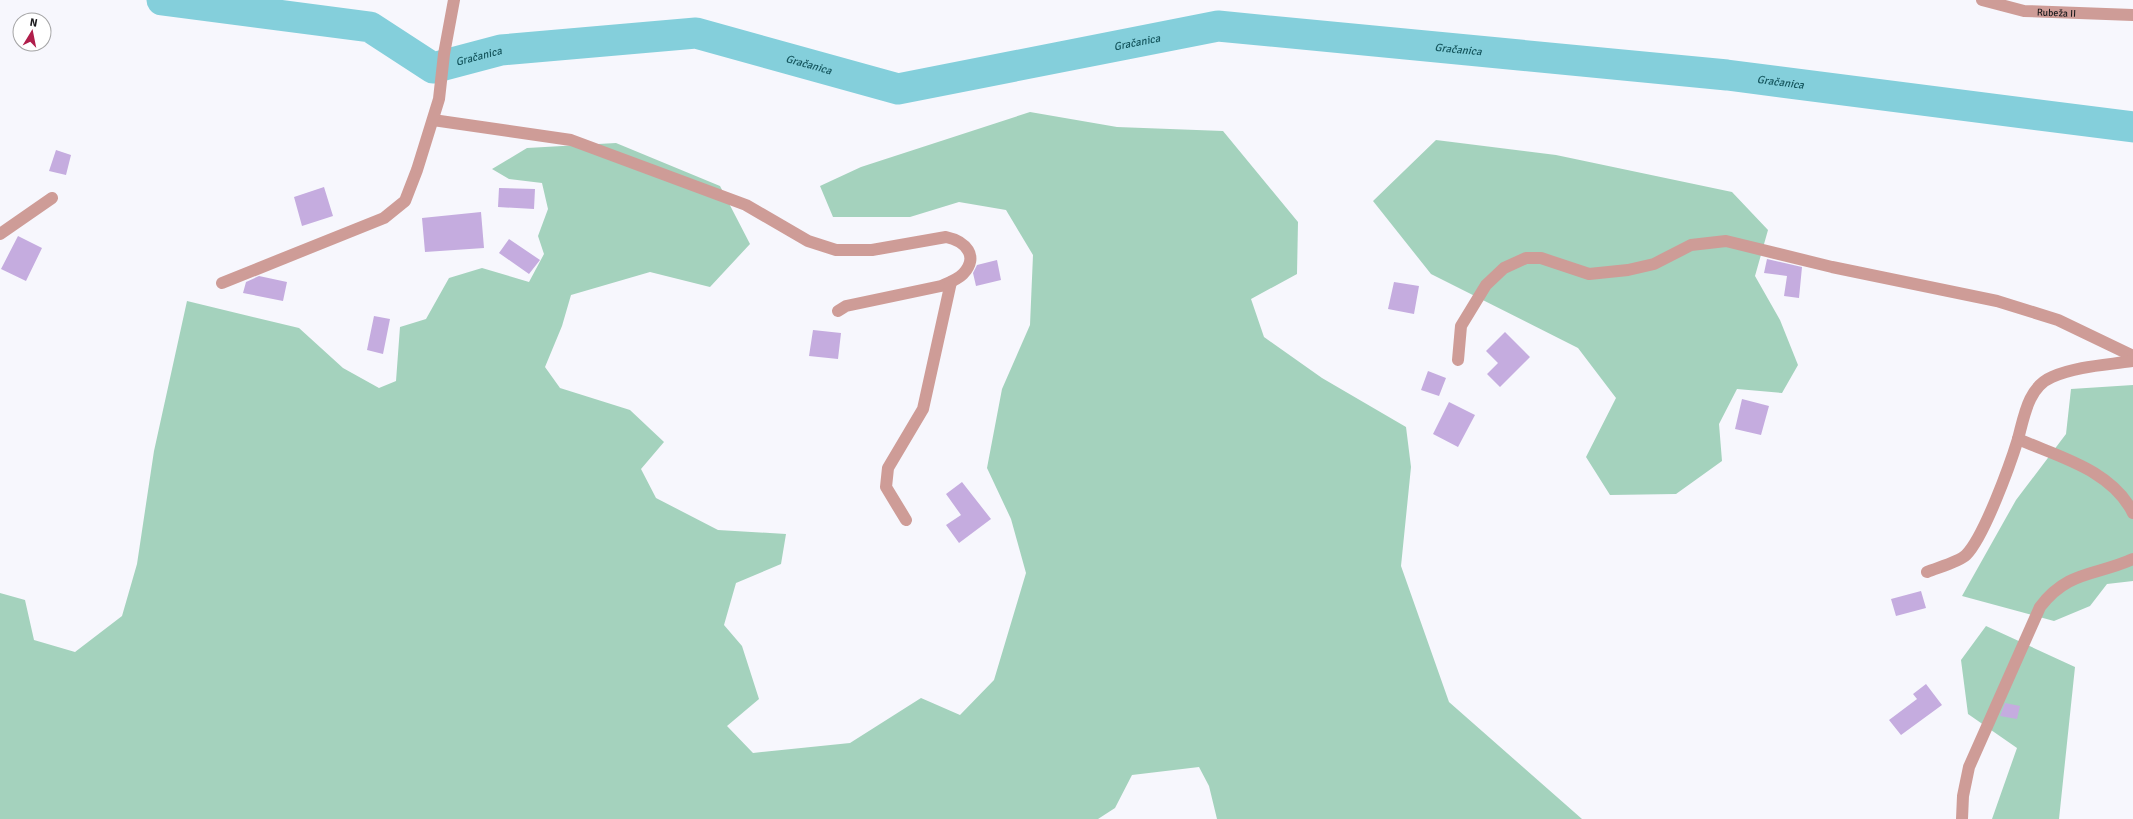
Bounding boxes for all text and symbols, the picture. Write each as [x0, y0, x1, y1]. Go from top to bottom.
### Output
street label: Rubeža II [2037, 6, 2076, 20]
north arrow [12, 12, 52, 52]
text: N [29, 16, 39, 30]
water label: Gračanica [1113, 31, 1162, 53]
water label: Gračanica [1434, 41, 1483, 58]
water label: Gračanica [454, 44, 503, 69]
water label: Gračanica [784, 52, 833, 77]
water label: Gračanica [1756, 73, 1805, 92]

